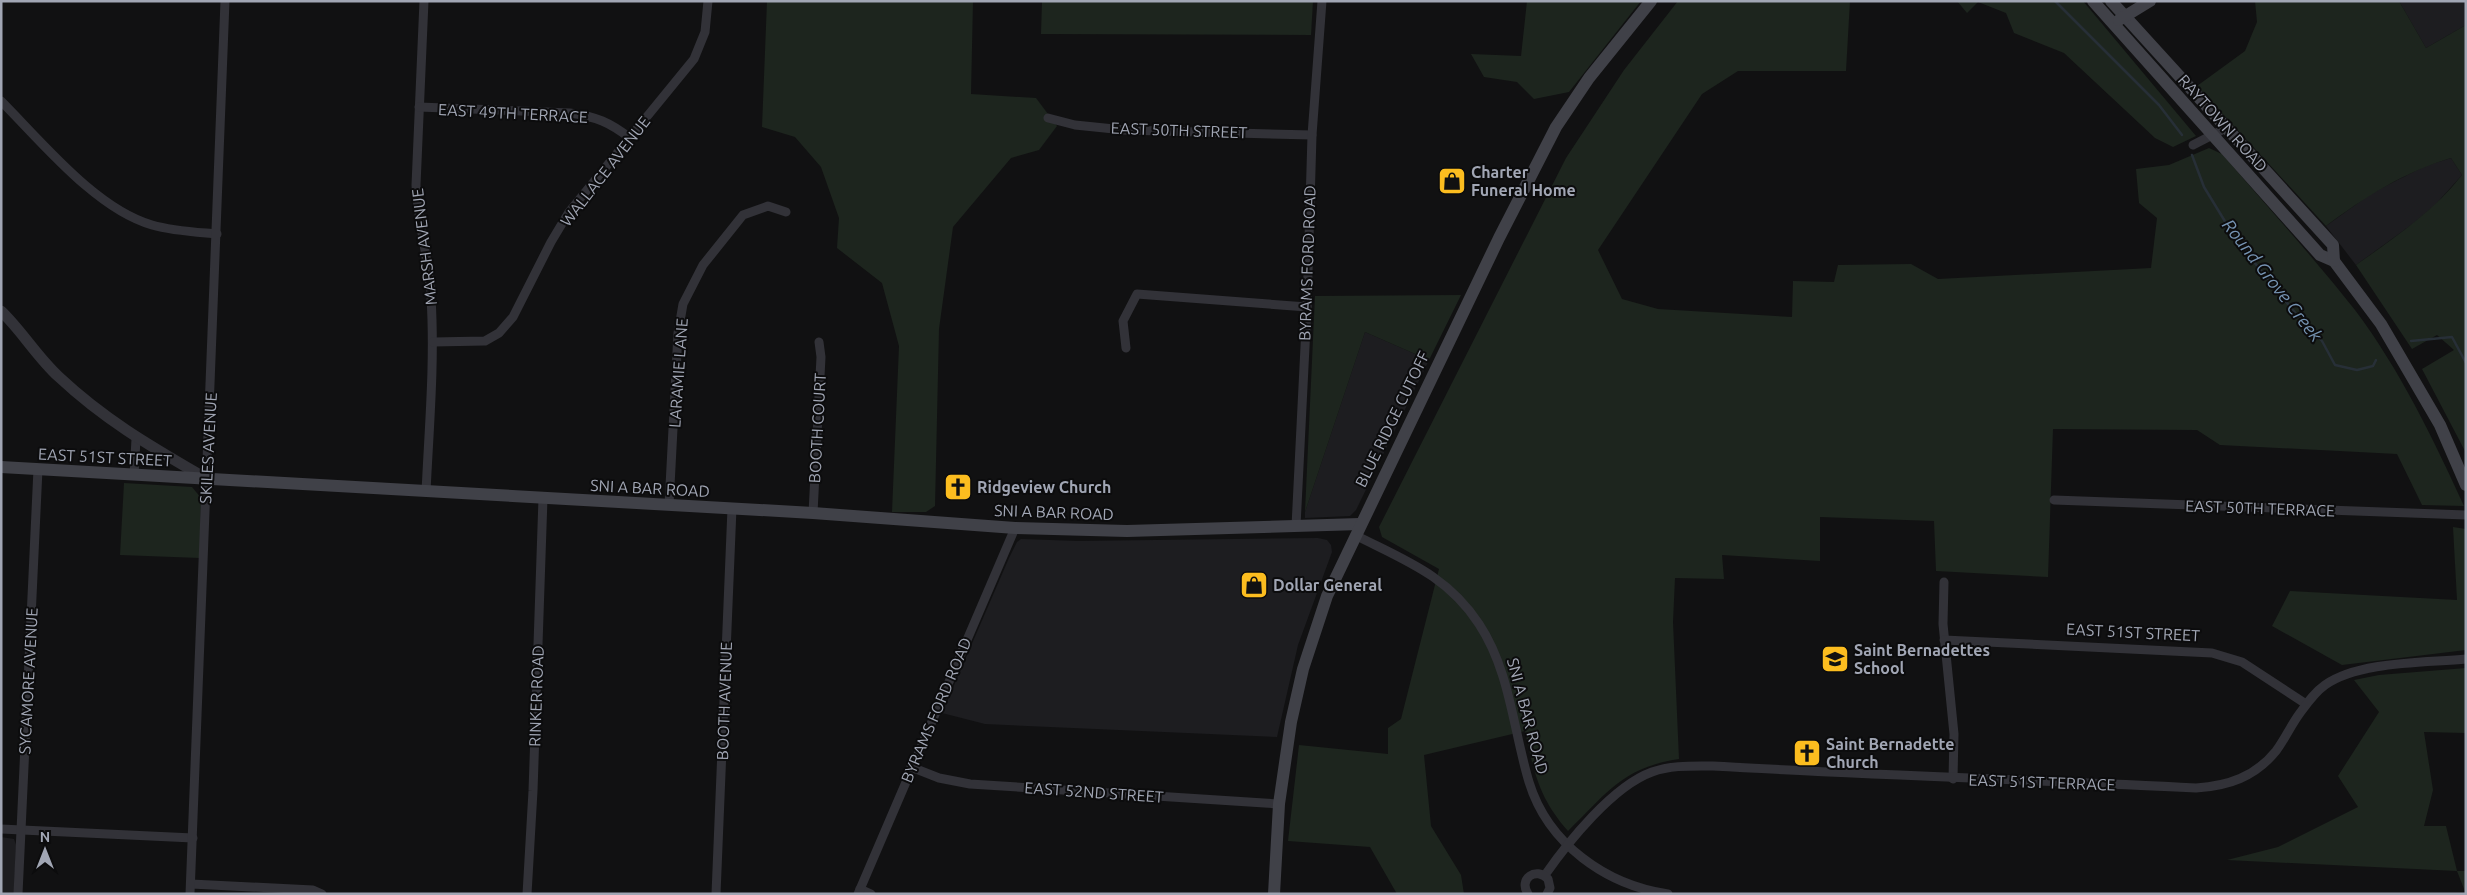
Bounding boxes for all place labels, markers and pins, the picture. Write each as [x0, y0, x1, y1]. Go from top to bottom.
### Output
place label: Charter Funeral Home [1471, 163, 1576, 199]
shop icon: Charter Funeral Home [1437, 166, 1467, 196]
church icon: Ridgeview Church [943, 472, 973, 502]
place label: Ridgeview Church [977, 478, 1111, 496]
shop icon: Dollar General [1239, 570, 1269, 600]
place label: Dollar General [1273, 576, 1382, 594]
place label: Saint Bernadettes School [1854, 641, 1990, 677]
school or university icon: Saint Bernadettes School [1820, 644, 1850, 674]
place label: Saint Bernadette Church [1826, 735, 1954, 771]
church icon: Saint Bernadette Church [1792, 738, 1822, 768]

